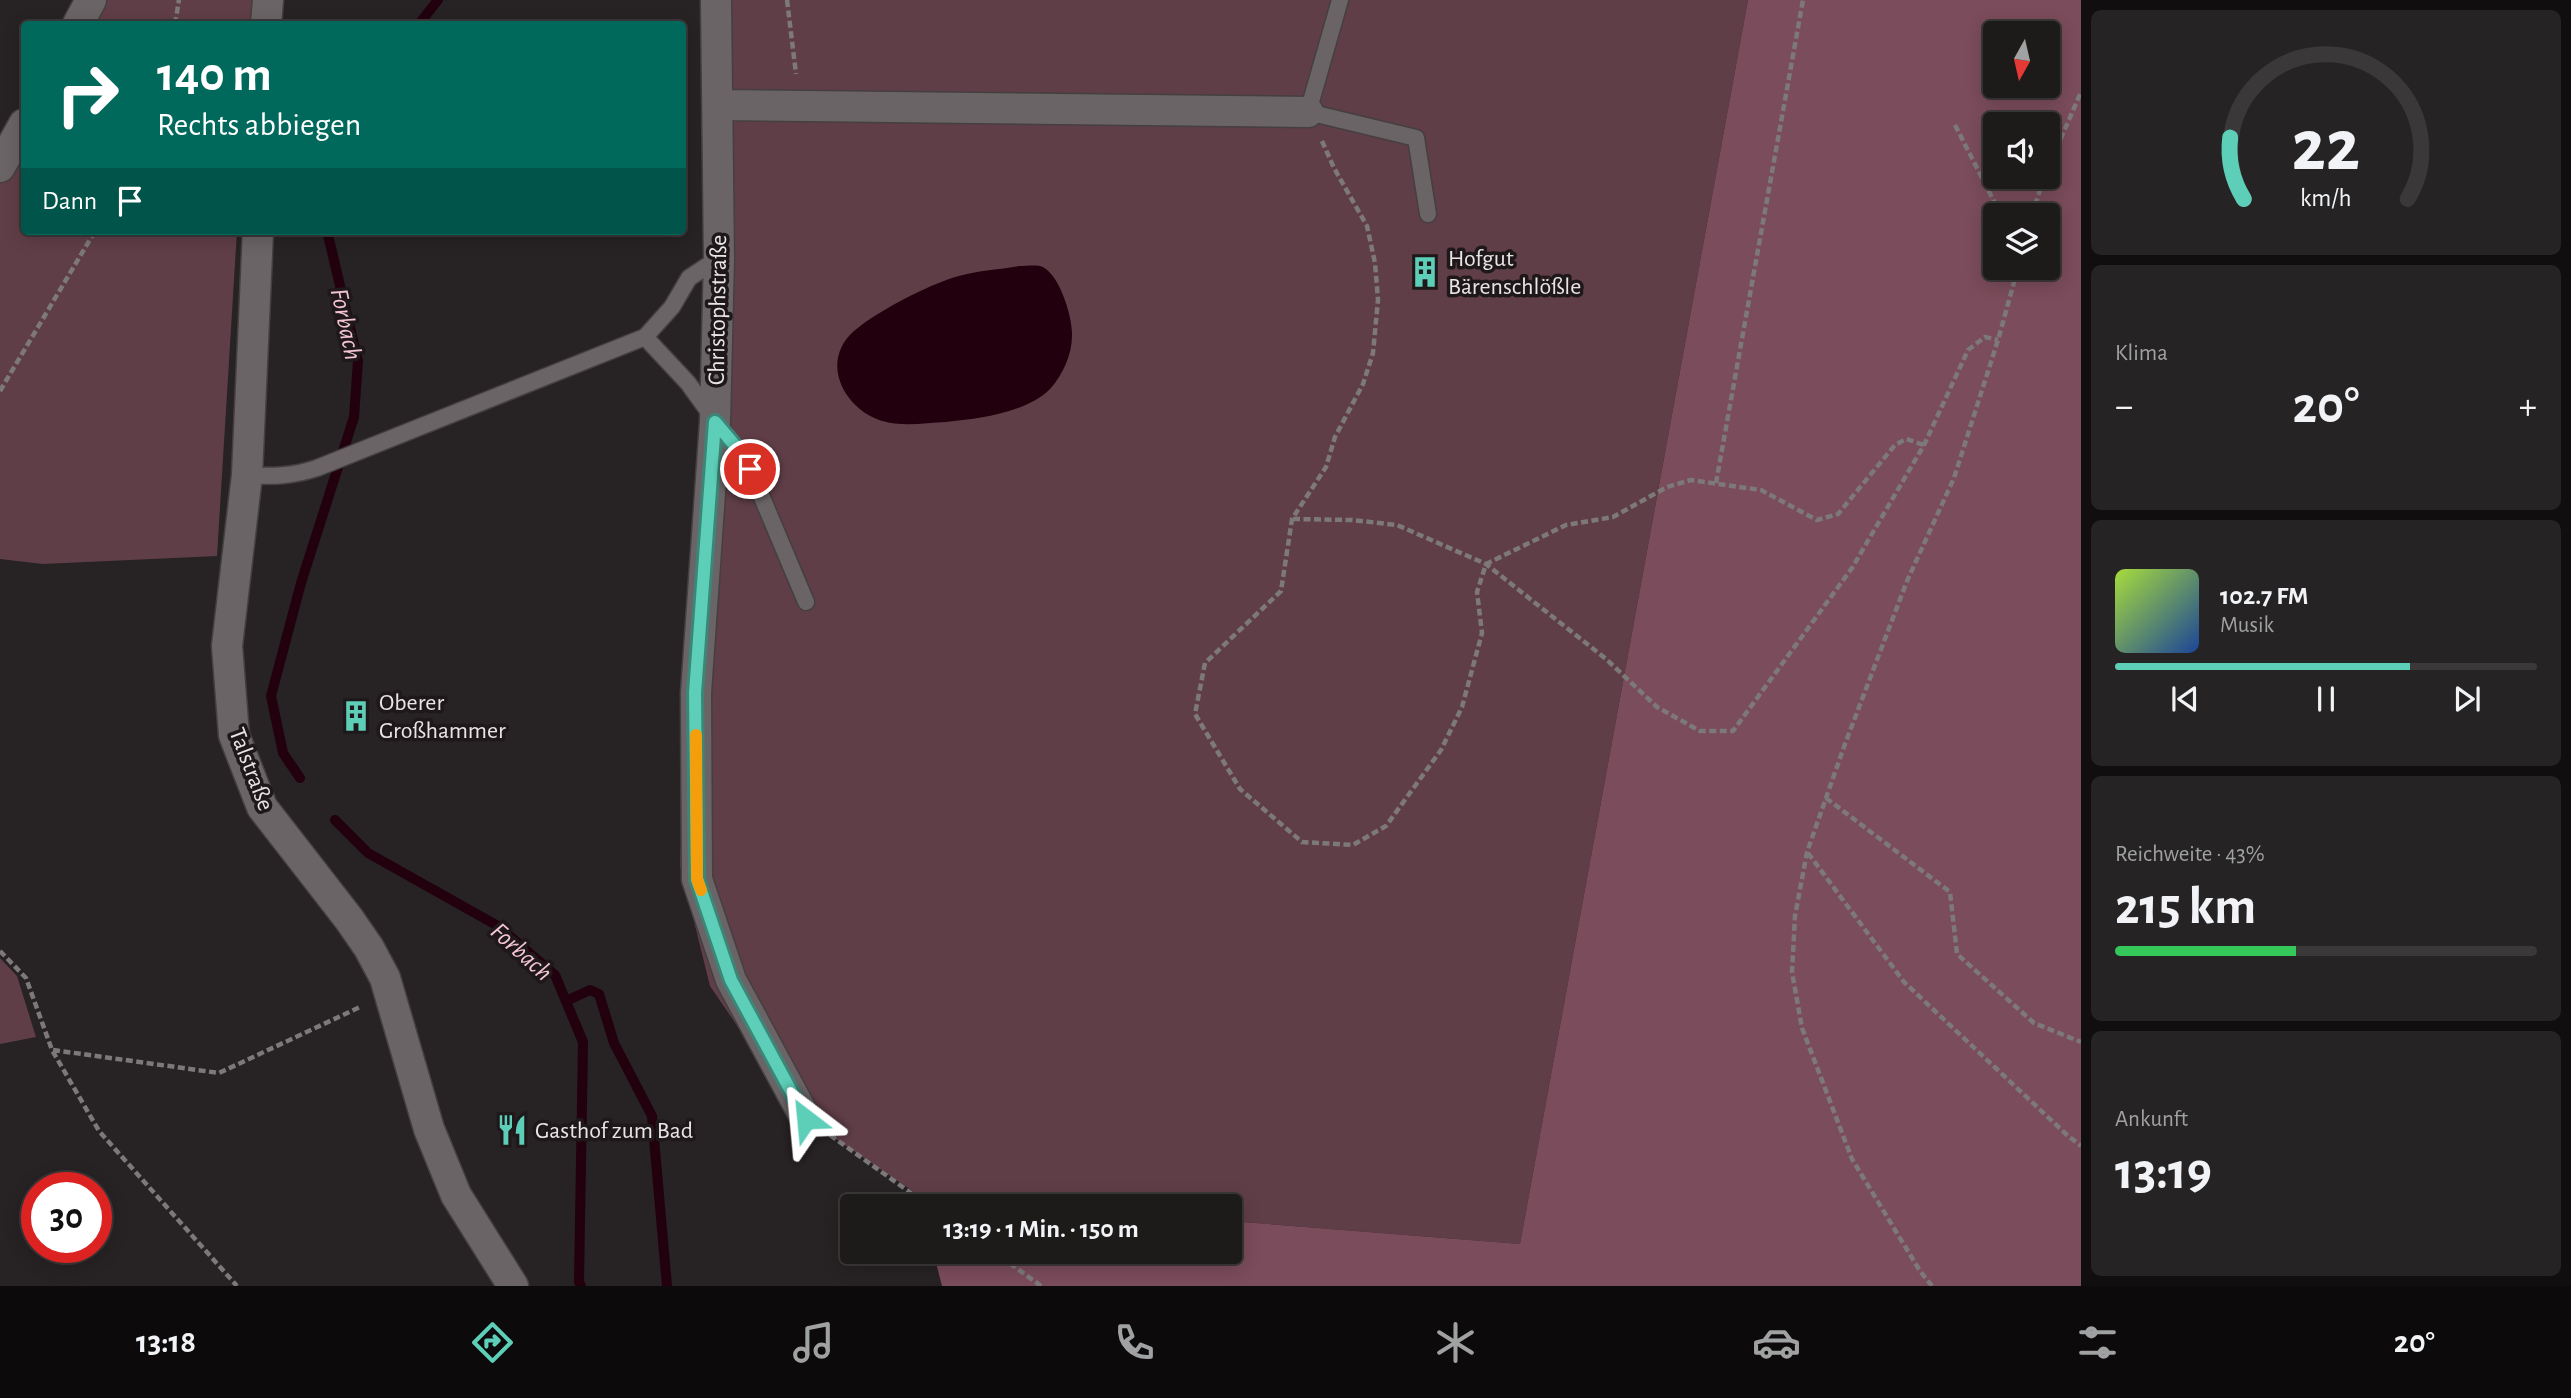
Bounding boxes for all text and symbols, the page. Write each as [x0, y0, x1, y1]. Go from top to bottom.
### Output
north arrow [1983, 21, 2060, 98]
map controls [1983, 21, 2060, 280]
icon: right [42, 49, 133, 140]
text: 140 m [157, 51, 272, 100]
text: Rechts abbiegen [157, 109, 361, 141]
text: 22 [2292, 111, 2360, 184]
button: sound [1983, 112, 2060, 189]
icon: arrive [111, 182, 149, 220]
text: km/h [2300, 185, 2352, 210]
text: Dann [42, 188, 97, 214]
button: layers [1983, 203, 2060, 280]
street label: Christophstraße [705, 235, 731, 385]
place label: Hofgut Bärenschlößle [1448, 247, 1581, 299]
building icon: Hofgut Bärenschlößle [1408, 255, 1442, 289]
water label: Forbach [326, 286, 366, 363]
text: Klima [2115, 342, 2168, 365]
text: 20° [2293, 380, 2359, 432]
text: − [2115, 388, 2133, 426]
text: + [2519, 388, 2537, 426]
pin [720, 439, 780, 499]
icon: arrive [731, 450, 769, 488]
text: 102.7 FM [2220, 583, 2309, 609]
text: Musik [2220, 614, 2274, 637]
icon: previous [2166, 680, 2204, 718]
icon: pause [2307, 680, 2345, 718]
icon: next [2448, 680, 2486, 718]
place label: Oberer Großhammer [379, 691, 506, 743]
building icon: Oberer Großhammer [339, 699, 373, 733]
street label: Talstraße [224, 725, 278, 814]
text: Reichweite · 43% [2115, 843, 2265, 866]
text: 215 km [2115, 881, 2256, 933]
water label: Forbach [486, 918, 557, 986]
position arrow [769, 1082, 843, 1156]
text: Ankunft [2115, 1108, 2188, 1131]
restaurant icon: Gasthof zum Bad [495, 1113, 529, 1147]
place label: Gasthof zum Bad [535, 1119, 693, 1143]
text: 13:19 [2115, 1146, 2212, 1198]
speed limit sign: 30 [21, 1172, 112, 1263]
text: 13:19 · 1 Min. · 150 m [943, 1216, 1139, 1242]
icon: directions [468, 1318, 517, 1367]
icon: music [789, 1318, 838, 1367]
icon: phone [1110, 1318, 1159, 1367]
icon: climate [1431, 1318, 1480, 1367]
icon: car [1752, 1318, 1801, 1367]
icon: filters [2073, 1318, 2122, 1367]
text: 13:18 [136, 1326, 196, 1358]
text: 20° [2394, 1326, 2435, 1358]

